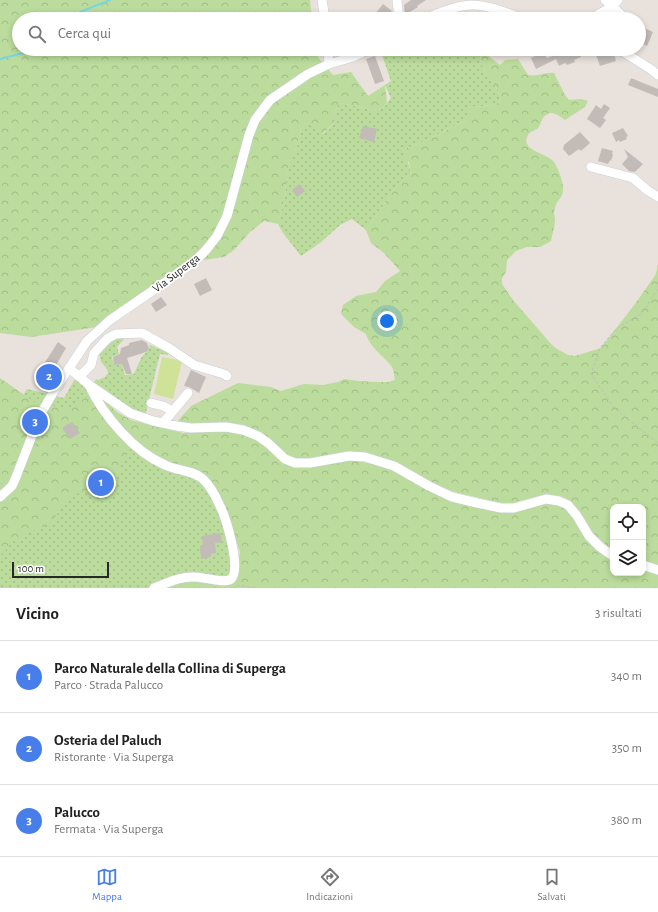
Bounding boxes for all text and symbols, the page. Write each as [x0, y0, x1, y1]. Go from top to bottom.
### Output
search box [12, 12, 646, 56]
icon: search [26, 23, 48, 45]
text: Cerca qui [58, 26, 111, 41]
street label: Via Superga [150, 251, 202, 295]
your location [377, 311, 397, 331]
pin: 2 [36, 362, 62, 392]
pin: 3 [22, 407, 48, 437]
pin: 1 [88, 468, 114, 498]
map controls [610, 504, 646, 576]
button: locate [610, 504, 646, 540]
button: layers [610, 540, 646, 576]
scale bar [12, 560, 109, 579]
text: 100 m [18, 563, 44, 574]
text: Vicino [16, 605, 59, 622]
text: 3 risultati [595, 607, 642, 620]
text: Parco Naturale della Collina di Superga [54, 661, 286, 676]
text: 1 [27, 670, 31, 683]
text: 340 m [611, 670, 642, 683]
text: Parco · Strada Palucco [54, 679, 163, 692]
text: Osteria del Paluch [54, 733, 162, 748]
text: 2 [26, 742, 32, 755]
text: 350 m [612, 742, 642, 755]
text: Ristorante · Via Superga [54, 751, 174, 764]
text: Palucco [54, 805, 100, 820]
text: 3 [26, 814, 32, 827]
text: 380 m [611, 814, 642, 827]
text: Fermata · Via Superga [54, 823, 164, 836]
tab: Mappa [92, 866, 122, 903]
tab: Indicazioni [306, 866, 353, 903]
tab: Salvati [537, 866, 566, 903]

